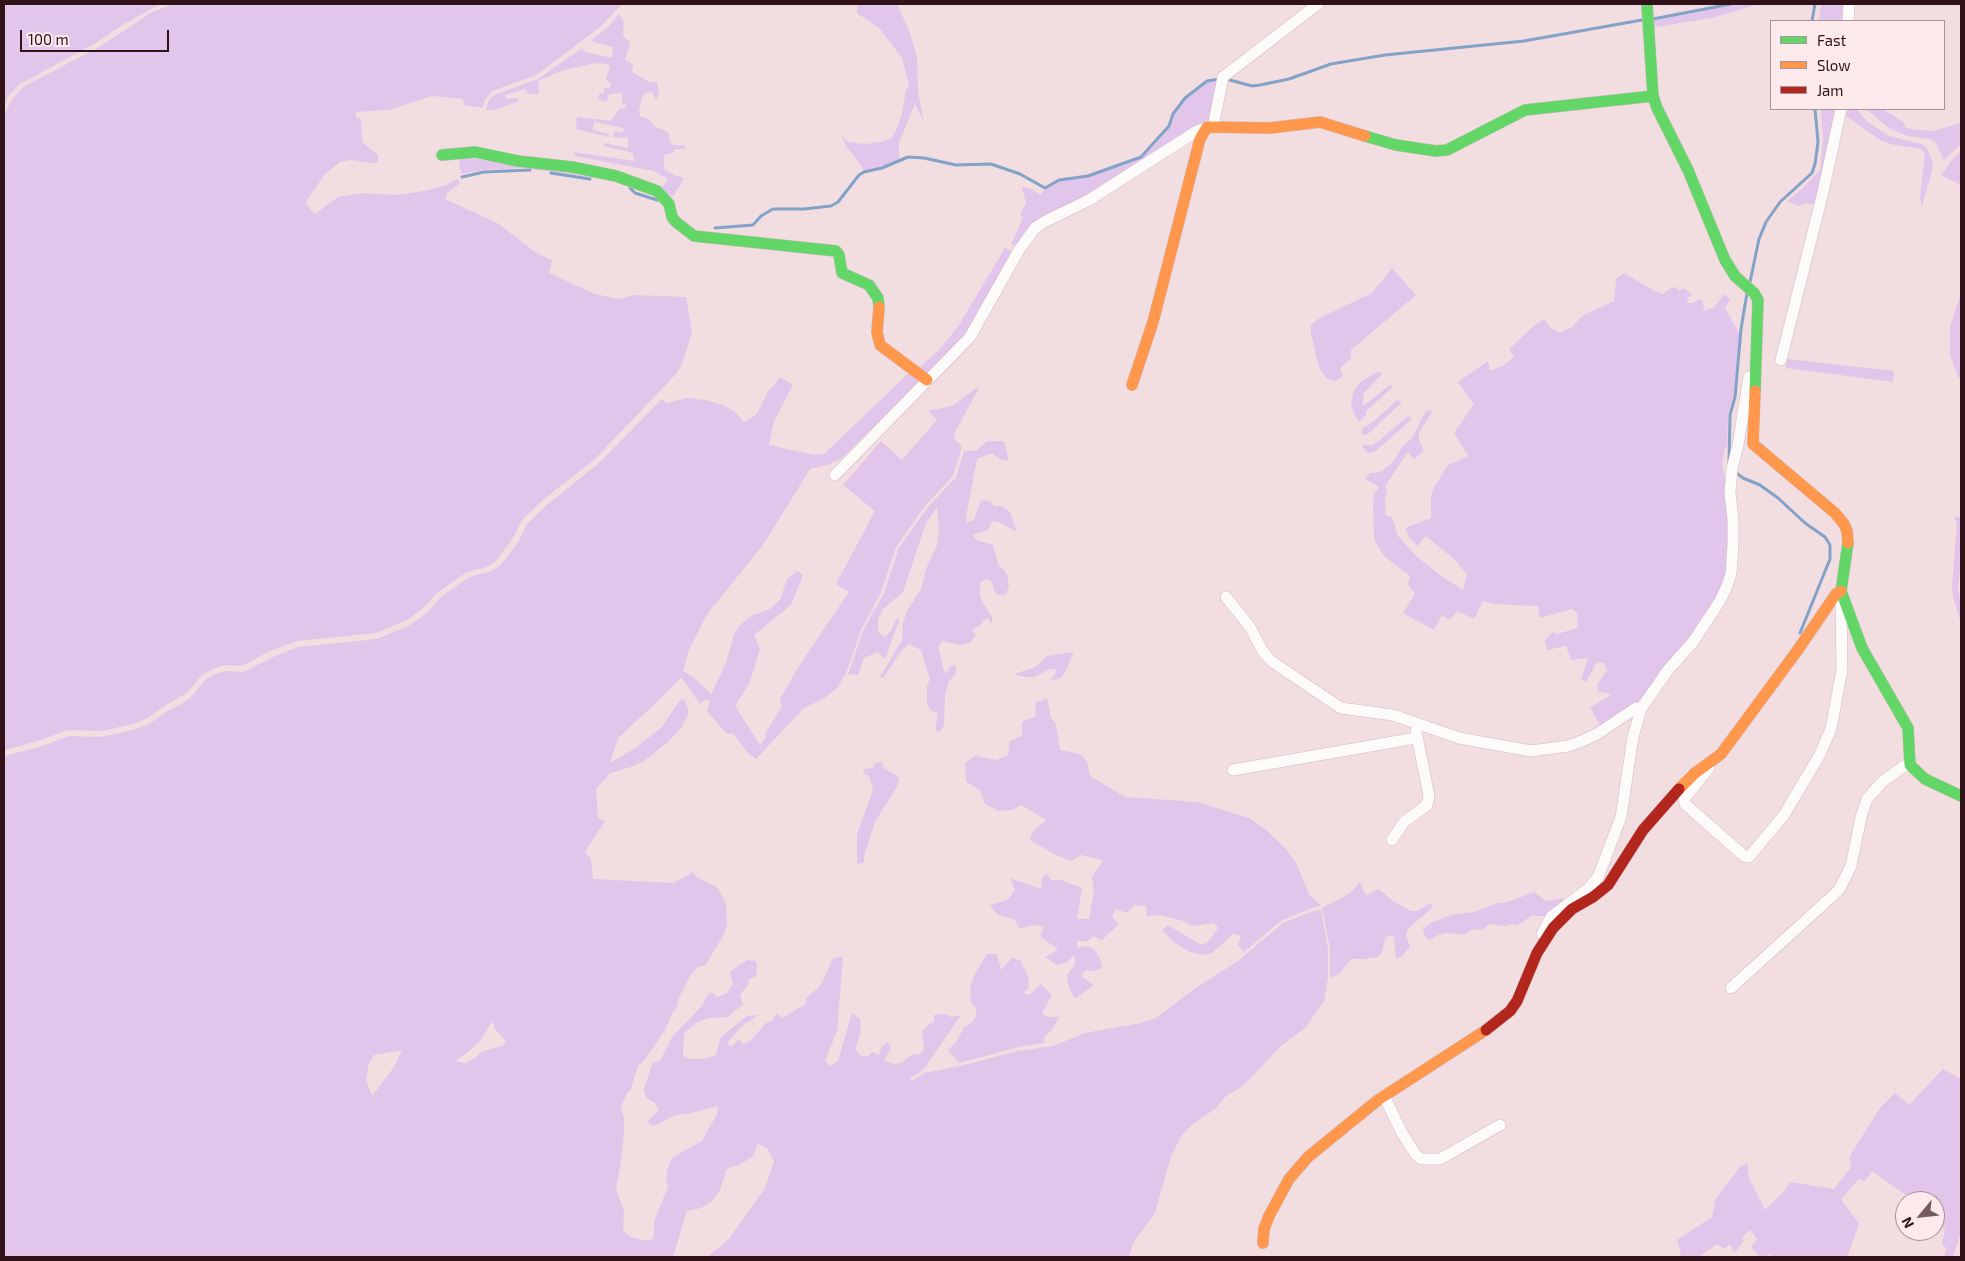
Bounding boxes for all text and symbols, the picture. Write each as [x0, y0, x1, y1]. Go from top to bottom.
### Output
scale bar [22, 20, 171, 52]
legend [1770, 20, 1945, 110]
text: 100 m [28, 30, 69, 48]
text: Fast [1817, 31, 1846, 49]
text: Slow [1817, 56, 1851, 74]
text: Jam [1817, 81, 1843, 99]
north arrow [1895, 1191, 1945, 1241]
text: N [1897, 1214, 1917, 1231]

